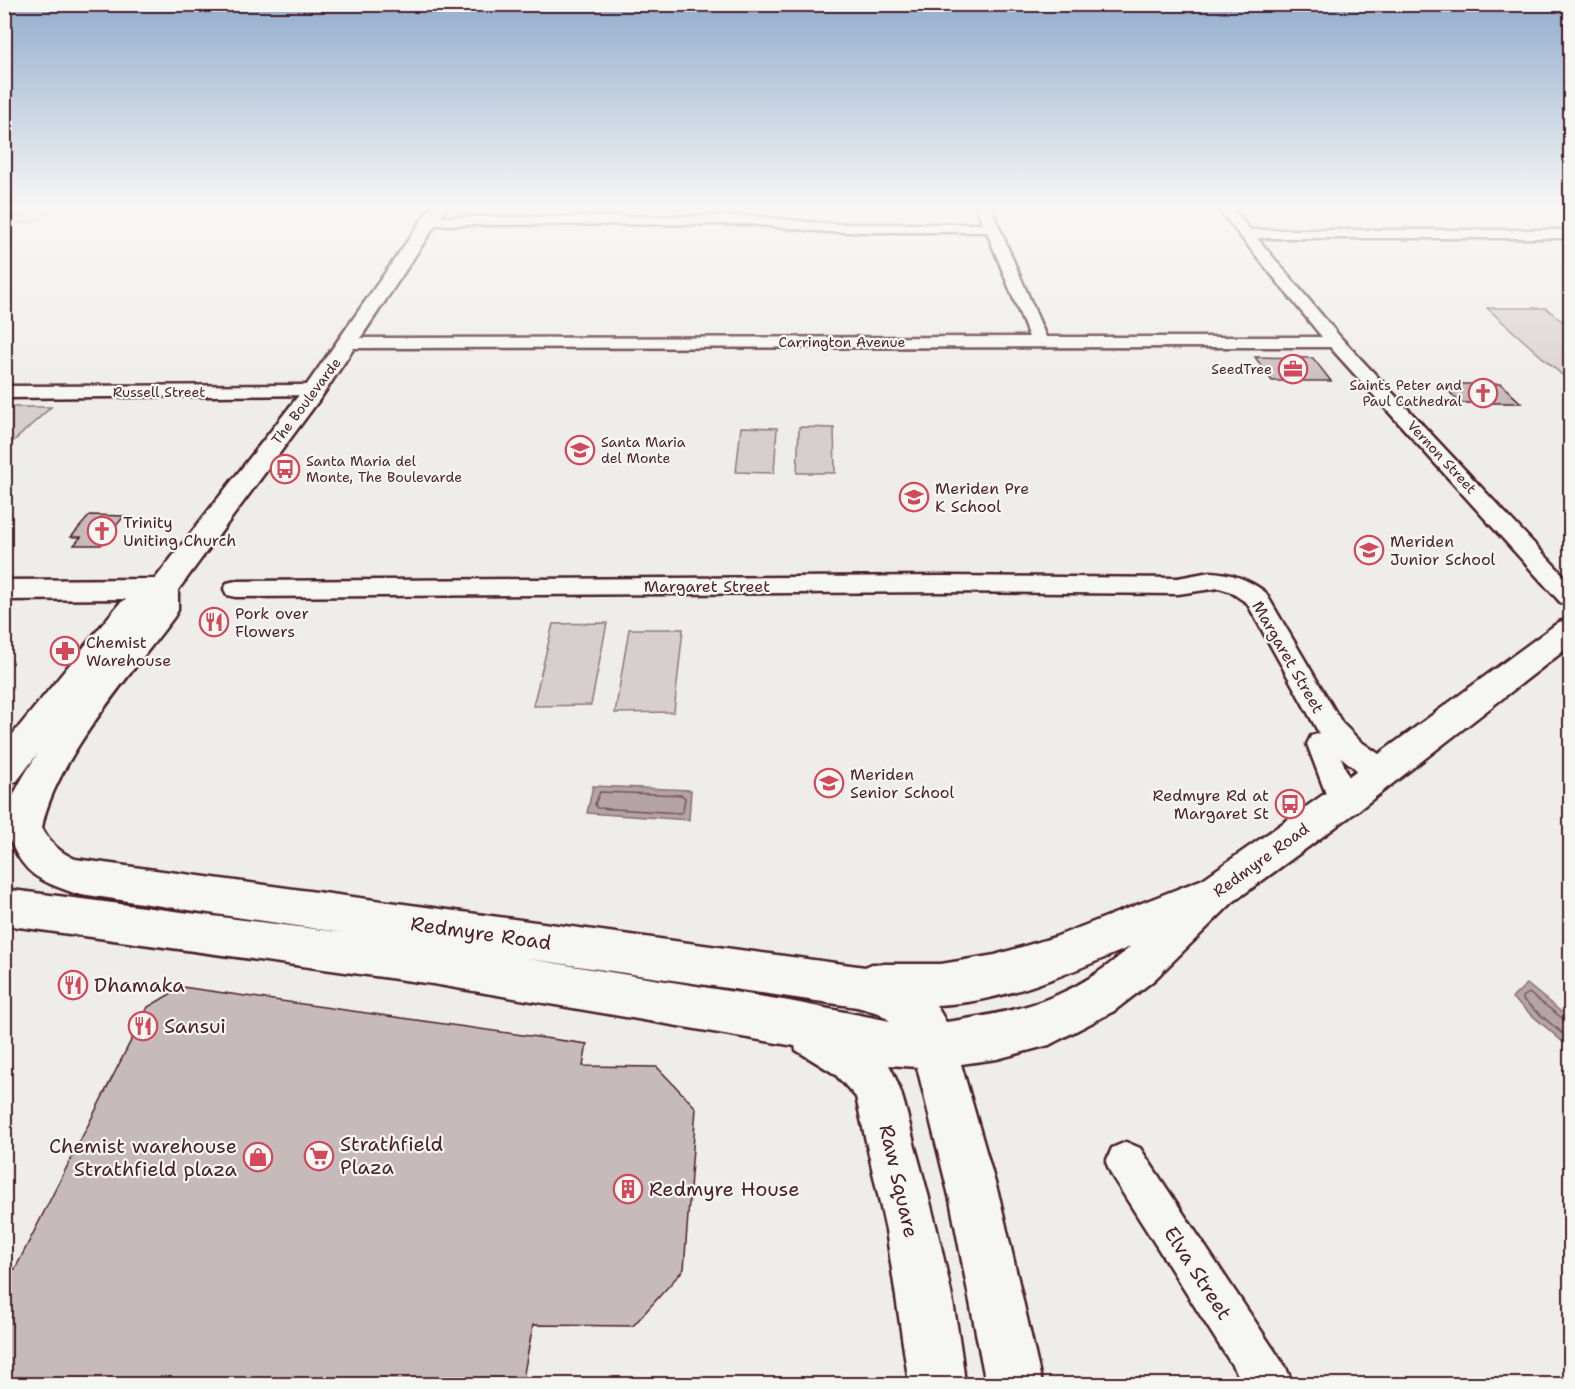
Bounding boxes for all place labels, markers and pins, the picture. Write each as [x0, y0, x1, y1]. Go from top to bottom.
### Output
office icon: SeedTree [1277, 353, 1309, 385]
place label: SeedTree [1211, 360, 1272, 378]
place label: Saints Peter and Paul Cathedral [1350, 376, 1463, 410]
church icon: Saints Peter and Paul Cathedral [1467, 377, 1499, 409]
place label: Santa Maria del Monte [601, 433, 686, 467]
school or university icon: Santa Maria del Monte [564, 434, 596, 466]
place label: Santa Maria del Monte, The Boulevarde [306, 452, 462, 486]
bus stop icon: Santa Maria del Monte, The Boulevarde [269, 453, 301, 485]
place label: Meriden Pre K School [935, 478, 1029, 517]
school or university icon: Meriden Pre K School [898, 481, 930, 513]
place label: Trinity Uniting Church [123, 512, 236, 551]
church icon: Trinity Uniting Church [86, 515, 118, 547]
place label: Meriden Junior School [1390, 531, 1496, 570]
school or university icon: Meriden Junior School [1353, 534, 1385, 566]
place label: Pork over Flowers [235, 603, 309, 642]
restaurant icon: Pork over Flowers [198, 606, 230, 638]
place label: Chemist Warehouse [86, 632, 171, 671]
pharmacy icon: Chemist Warehouse [49, 635, 81, 667]
place label: Meriden Senior School [850, 764, 955, 803]
school or university icon: Meriden Senior School [813, 767, 845, 799]
place label: Redmyre Rd at Margaret St [1153, 785, 1269, 824]
bus stop icon: Redmyre Rd at Margaret St [1274, 788, 1306, 820]
restaurant icon: Dhamaka [57, 969, 89, 1001]
place label: Dhamaka [94, 972, 185, 998]
restaurant icon: Sansui [127, 1010, 159, 1042]
place label: Sansui [164, 1013, 226, 1039]
place label: Strathfield Plaza [340, 1131, 443, 1180]
place label: Chemist warehouse Strathfield plaza [49, 1133, 238, 1182]
supermarket icon: Strathfield Plaza [303, 1140, 335, 1172]
shop icon: Chemist warehouse Strathfield plaza [242, 1141, 274, 1173]
building icon: Redmyre House [612, 1173, 644, 1205]
place label: Redmyre House [649, 1176, 800, 1202]

